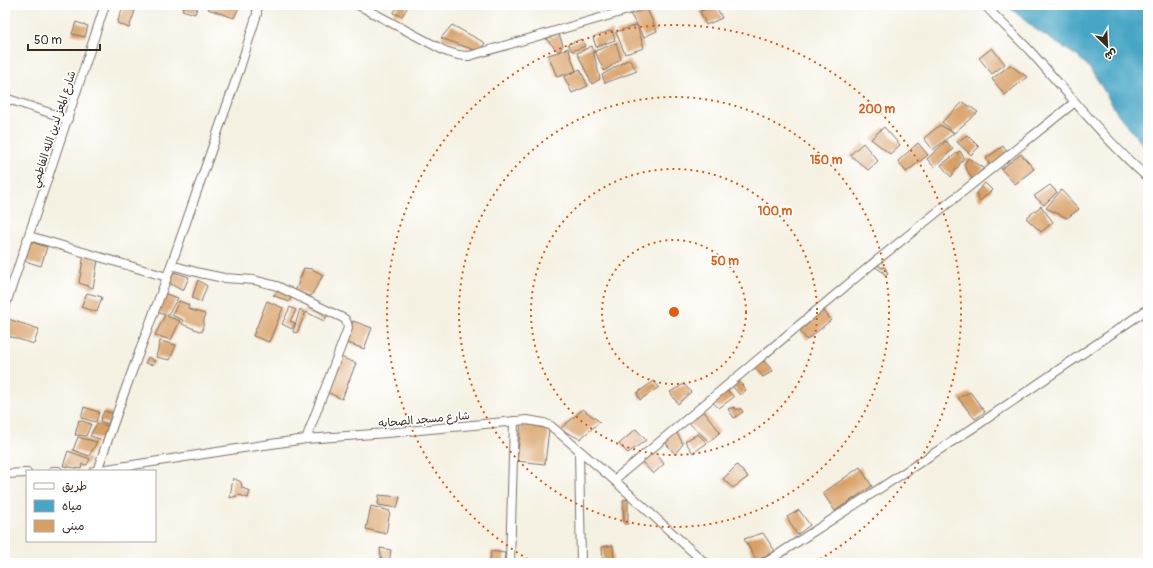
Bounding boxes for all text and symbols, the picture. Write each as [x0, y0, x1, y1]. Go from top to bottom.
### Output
scale bar [28, 26, 100, 52]
north arrow [1087, 26, 1127, 66]
text: 50 m [34, 33, 62, 48]
text: ش [1103, 46, 1119, 63]
street label: شارع المعز لدين الله الفاطمي [28, 69, 82, 190]
text: 200 m [859, 102, 896, 117]
text: 150 m [810, 153, 843, 168]
text: 100 m [758, 204, 793, 219]
text: 50 m [711, 254, 739, 269]
centre of rings [667, 305, 681, 319]
street label: شارع مسجد الصحابه [378, 409, 470, 432]
legend [26, 470, 156, 542]
text: طريق [62, 479, 87, 494]
text: مياه [62, 499, 82, 514]
text: مبنى [62, 519, 85, 534]

